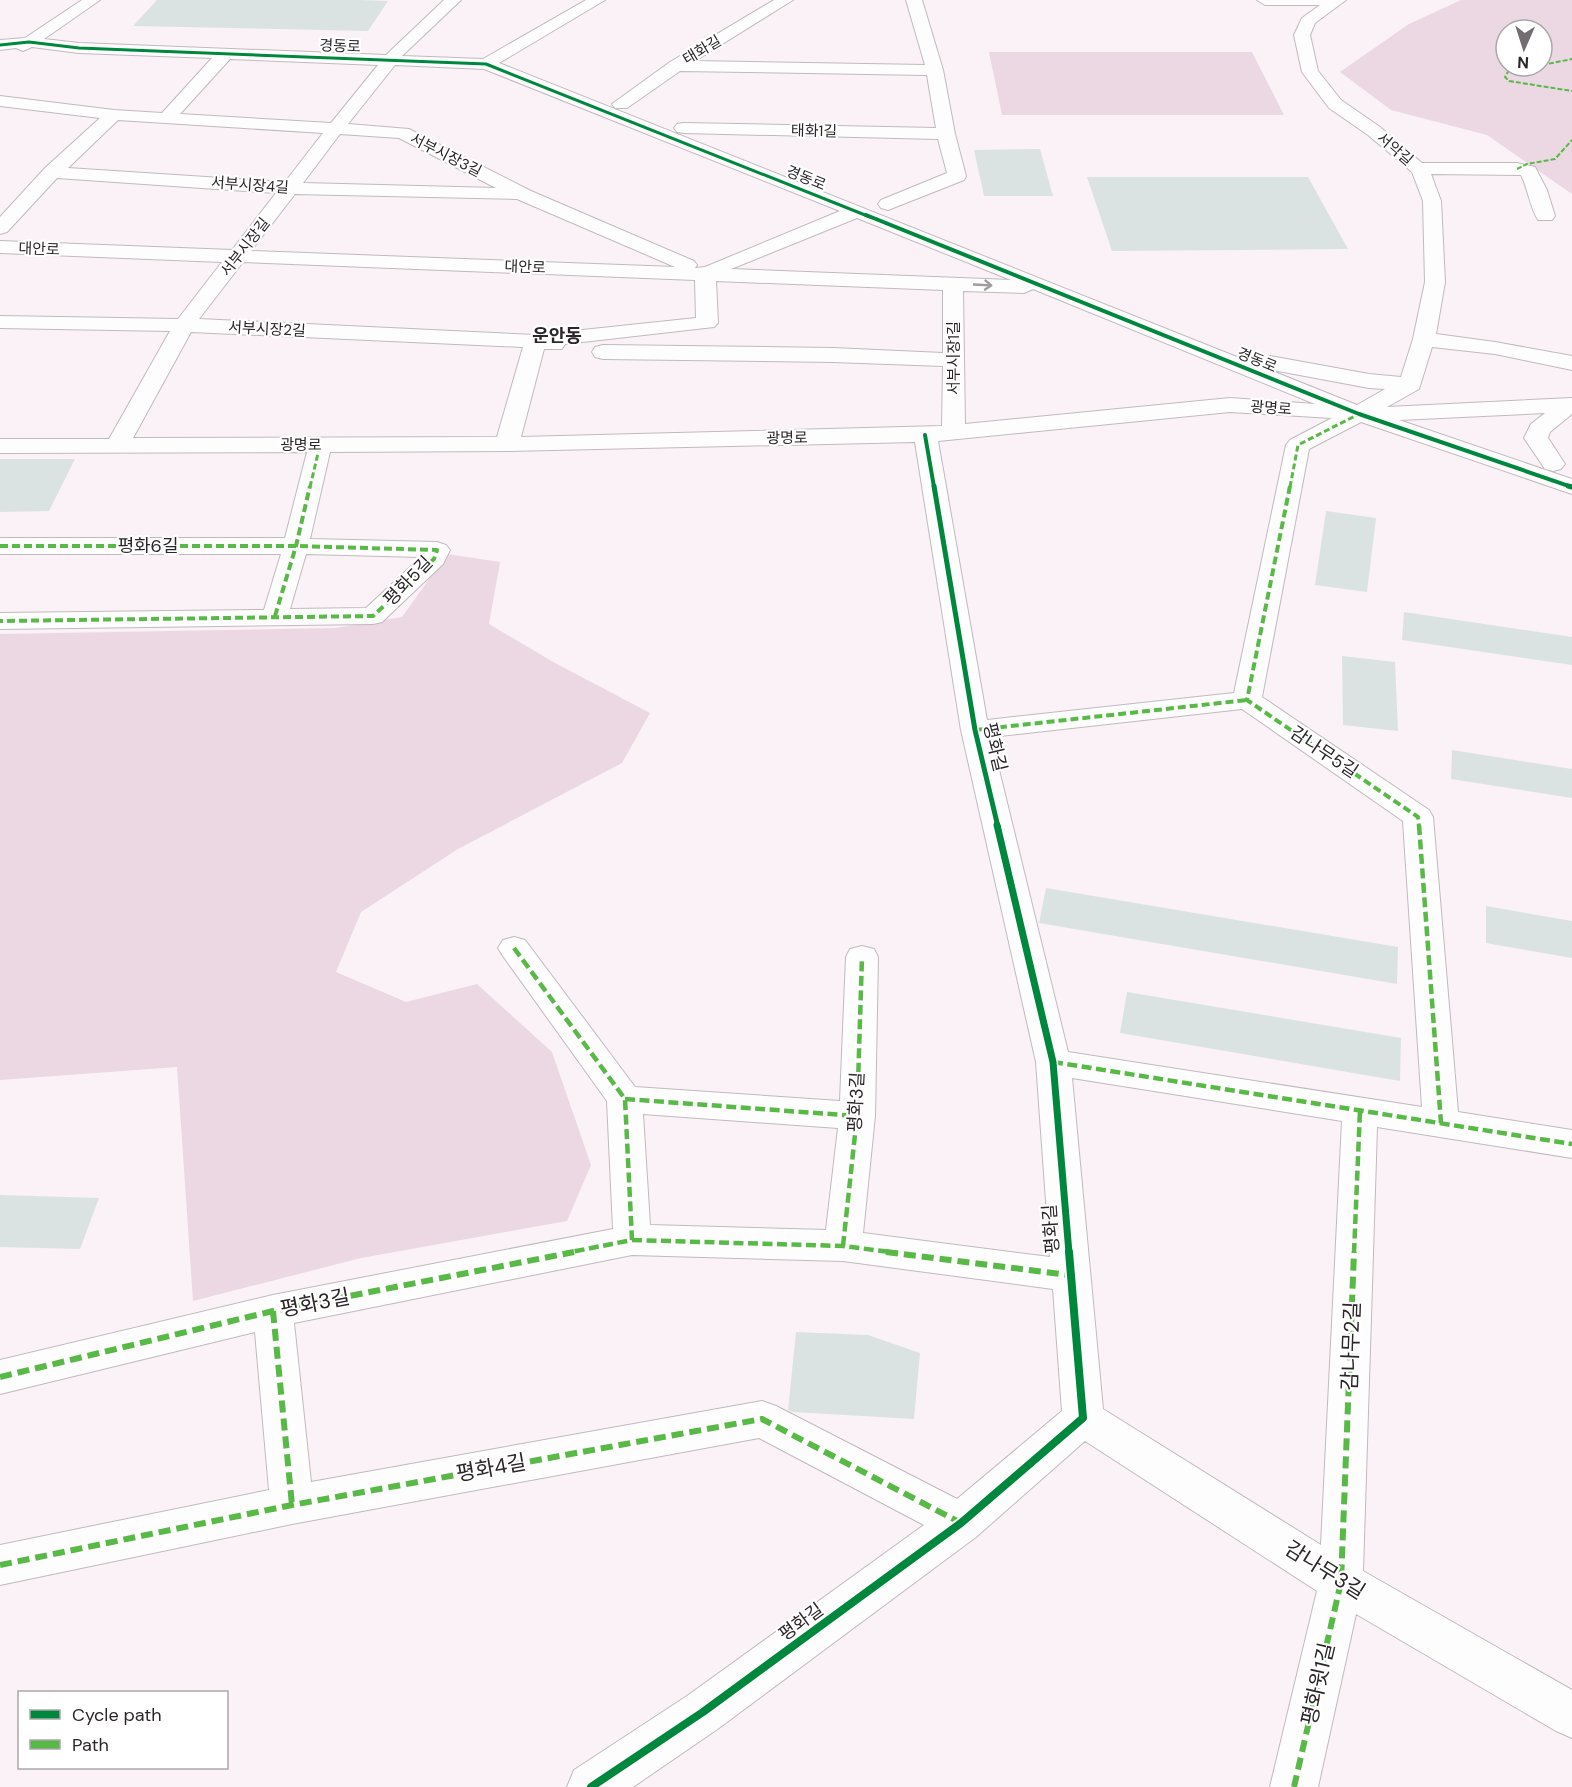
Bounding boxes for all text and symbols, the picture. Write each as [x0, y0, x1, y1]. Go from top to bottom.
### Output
north arrow [1494, 18, 1554, 78]
street label: 태화길 [679, 31, 725, 69]
street label: 경동로 [319, 35, 361, 57]
text: N [1517, 52, 1530, 73]
street label: 태화1길 [791, 121, 837, 141]
street label: 서부시장3길 [407, 128, 485, 182]
street label: 서악길 [1373, 128, 1417, 170]
street label: 경동로 [783, 161, 829, 195]
street label: 서부시장4길 [210, 172, 290, 198]
street label: 서부시장길 [216, 214, 274, 280]
street label: 대안로 [18, 238, 60, 260]
street label: 대안로 [504, 256, 546, 278]
one-way arrow [973, 279, 993, 290]
street label: 서부시장2길 [228, 317, 306, 341]
street label: 서부시장1길 [944, 321, 964, 395]
district label: 운안동 [532, 324, 582, 348]
street label: 경동로 [1234, 343, 1280, 377]
street label: 광명로 [1250, 397, 1292, 419]
street label: 광명로 [766, 428, 808, 448]
street label: 광명로 [280, 435, 322, 455]
street label: 평화6길 [118, 534, 178, 558]
street label: 평화5길 [378, 551, 438, 611]
street label: 평화길 [978, 720, 1012, 774]
street label: 감나무5길 [1285, 720, 1363, 784]
street label: 평화3길 [842, 1071, 870, 1133]
street label: 평화길 [1037, 1203, 1065, 1255]
street label: 평화3길 [278, 1283, 352, 1323]
street label: 감나무2길 [1335, 1301, 1367, 1391]
street label: 평화4길 [454, 1448, 528, 1488]
street label: 감나무3길 [1280, 1534, 1370, 1606]
street label: 평화길 [774, 1598, 828, 1646]
street label: 평화윗1길 [1295, 1640, 1341, 1728]
legend [18, 1691, 228, 1769]
text: Cycle path [72, 1703, 162, 1727]
text: Path [72, 1733, 109, 1757]

